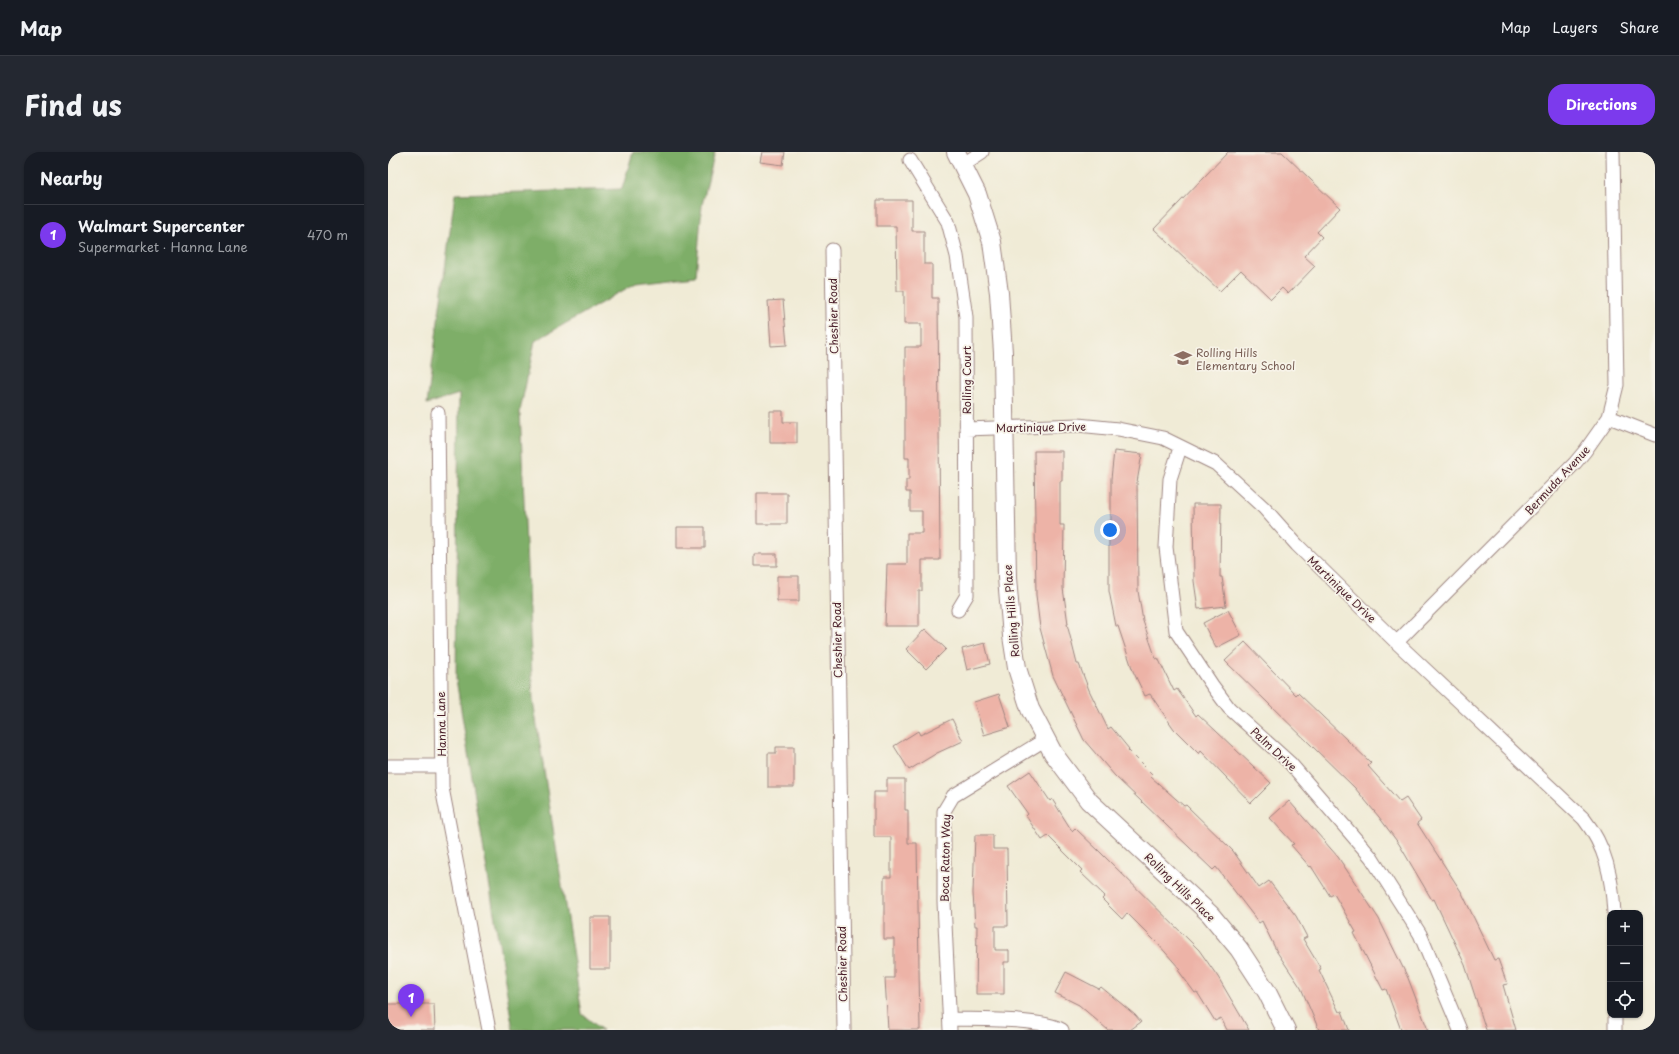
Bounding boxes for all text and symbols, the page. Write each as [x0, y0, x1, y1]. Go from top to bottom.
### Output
text: Map [20, 14, 62, 42]
text: Map [1501, 17, 1531, 38]
text: Layers [1553, 17, 1598, 38]
text: Share [1620, 17, 1659, 38]
text: Find us [24, 83, 122, 126]
button: Directions [1548, 84, 1655, 125]
text: Nearby [40, 165, 102, 191]
text: Walmart Supercenter [78, 214, 245, 237]
text: 1 [50, 225, 56, 244]
text: 470 m [307, 225, 348, 244]
text: Supermarket · Hanna Lane [78, 237, 248, 256]
street label: Cheshier Road [824, 278, 842, 354]
place label: Rolling Hills Elementary School [1196, 344, 1295, 374]
street label: Rolling Court [958, 345, 975, 414]
school or university icon: Rolling Hills Elementary School [1173, 348, 1193, 368]
street label: Martinique Drive [996, 418, 1086, 436]
street label: Bermuda Avenue [1520, 442, 1594, 518]
your location [1100, 520, 1120, 540]
street label: Martinique Drive [1304, 552, 1380, 627]
street label: Rolling Hills Place [998, 564, 1024, 658]
street label: Cheshier Road [828, 602, 846, 678]
street label: Hanna Lane [432, 691, 450, 757]
street label: Palm Drive [1247, 723, 1301, 775]
street label: Boca Raton Way [936, 814, 954, 902]
street label: Rolling Hills Place [1141, 849, 1220, 926]
map controls [1607, 910, 1643, 1018]
button: + [1607, 910, 1643, 946]
street label: Cheshier Road [833, 926, 851, 1002]
button: − [1607, 946, 1643, 982]
button: locate [1607, 982, 1643, 1018]
pin: 1 [398, 984, 424, 1017]

